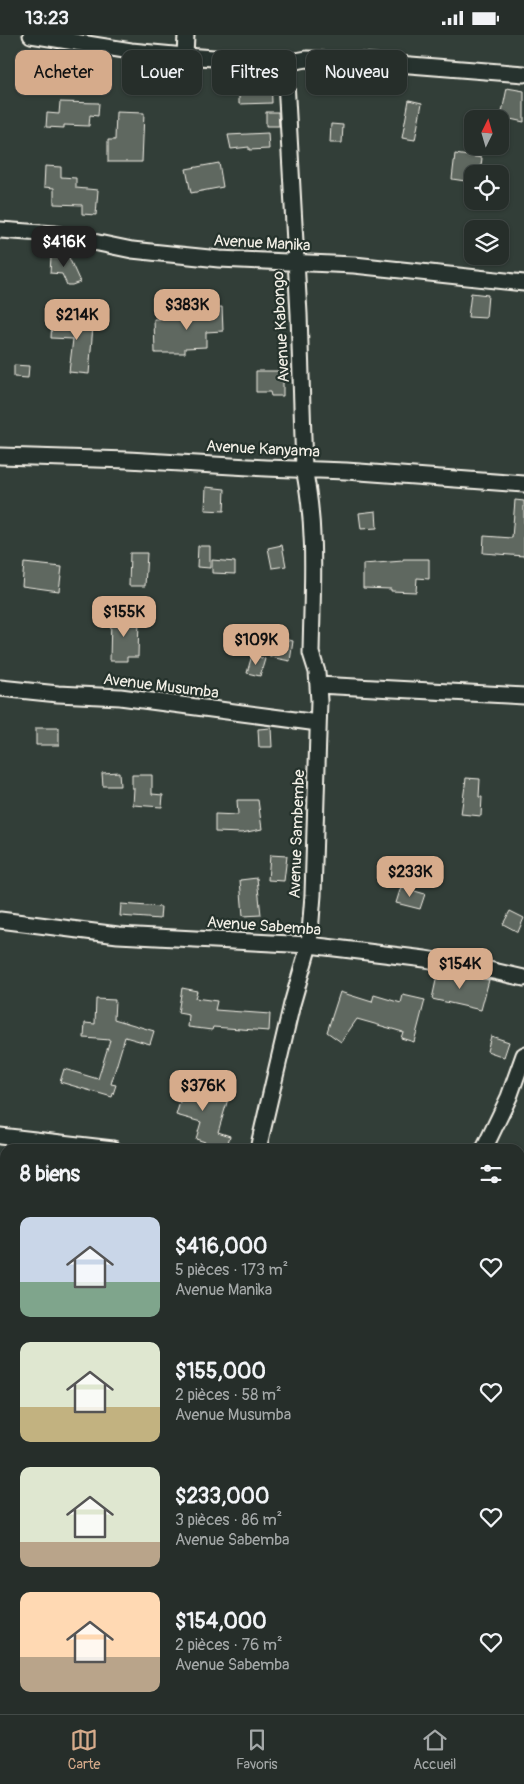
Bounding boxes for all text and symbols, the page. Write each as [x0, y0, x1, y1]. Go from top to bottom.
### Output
text: 13:23 [25, 6, 69, 30]
chip: Acheter [15, 50, 112, 95]
chip: Louer [122, 50, 202, 95]
chip: Filtres [212, 50, 296, 95]
chip: Nouveau [306, 50, 407, 95]
north arrow [464, 110, 509, 155]
map controls [464, 110, 509, 265]
button: locate [464, 165, 509, 210]
button: layers [464, 220, 509, 265]
pin: $416K [29, 225, 99, 268]
street label: Avenue Manika [213, 230, 311, 256]
text: $416K [42, 232, 86, 252]
street label: Avenue Kabongo [268, 270, 294, 383]
pin: $383K [152, 289, 222, 331]
text: $383K [165, 295, 209, 315]
pin: $214K [42, 299, 112, 341]
text: $214K [56, 305, 98, 325]
street label: Avenue Kanyama [206, 436, 320, 462]
pin: $155K [89, 595, 159, 638]
text: $155K [103, 602, 145, 622]
pin: $109K [221, 623, 291, 666]
text: $109K [234, 630, 278, 650]
street label: Avenue Musumba [102, 669, 220, 703]
street label: Avenue Sambembe [285, 769, 309, 899]
pin: $233K [375, 855, 445, 898]
text: $233K [388, 862, 432, 882]
street label: Avenue Sabemba [206, 912, 322, 940]
pin: $154K [425, 947, 495, 990]
text: $154K [439, 954, 481, 974]
pin: $376K [168, 1069, 238, 1112]
text: $376K [180, 1076, 226, 1096]
icon: filters [477, 1160, 505, 1188]
text: 8 biens [20, 1161, 80, 1188]
text: $416,000 [175, 1233, 267, 1260]
icon: home [60, 1237, 120, 1297]
icon: heart [477, 1253, 505, 1281]
text: 5 pièces · 173 m² [175, 1260, 288, 1280]
text: Avenue Manika [175, 1280, 272, 1300]
text: $155,000 [175, 1358, 266, 1385]
icon: home [60, 1362, 120, 1422]
icon: heart [477, 1378, 505, 1406]
text: 2 pièces · 58 m² [175, 1385, 282, 1405]
text: Avenue Musumba [175, 1405, 291, 1425]
text: $233,000 [175, 1483, 269, 1510]
icon: home [60, 1487, 120, 1547]
icon: heart [477, 1503, 505, 1531]
text: 3 pièces · 86 m² [175, 1510, 282, 1530]
text: Avenue Sabemba [175, 1530, 290, 1550]
text: $154,000 [175, 1608, 267, 1635]
icon: home [60, 1612, 120, 1672]
icon: heart [477, 1628, 505, 1656]
text: 2 pièces · 76 m² [175, 1635, 283, 1655]
text: Avenue Sabemba [175, 1655, 290, 1675]
tab: Carte [68, 1726, 100, 1773]
tab: Favoris [236, 1726, 278, 1773]
tab: Accueil [413, 1726, 456, 1773]

